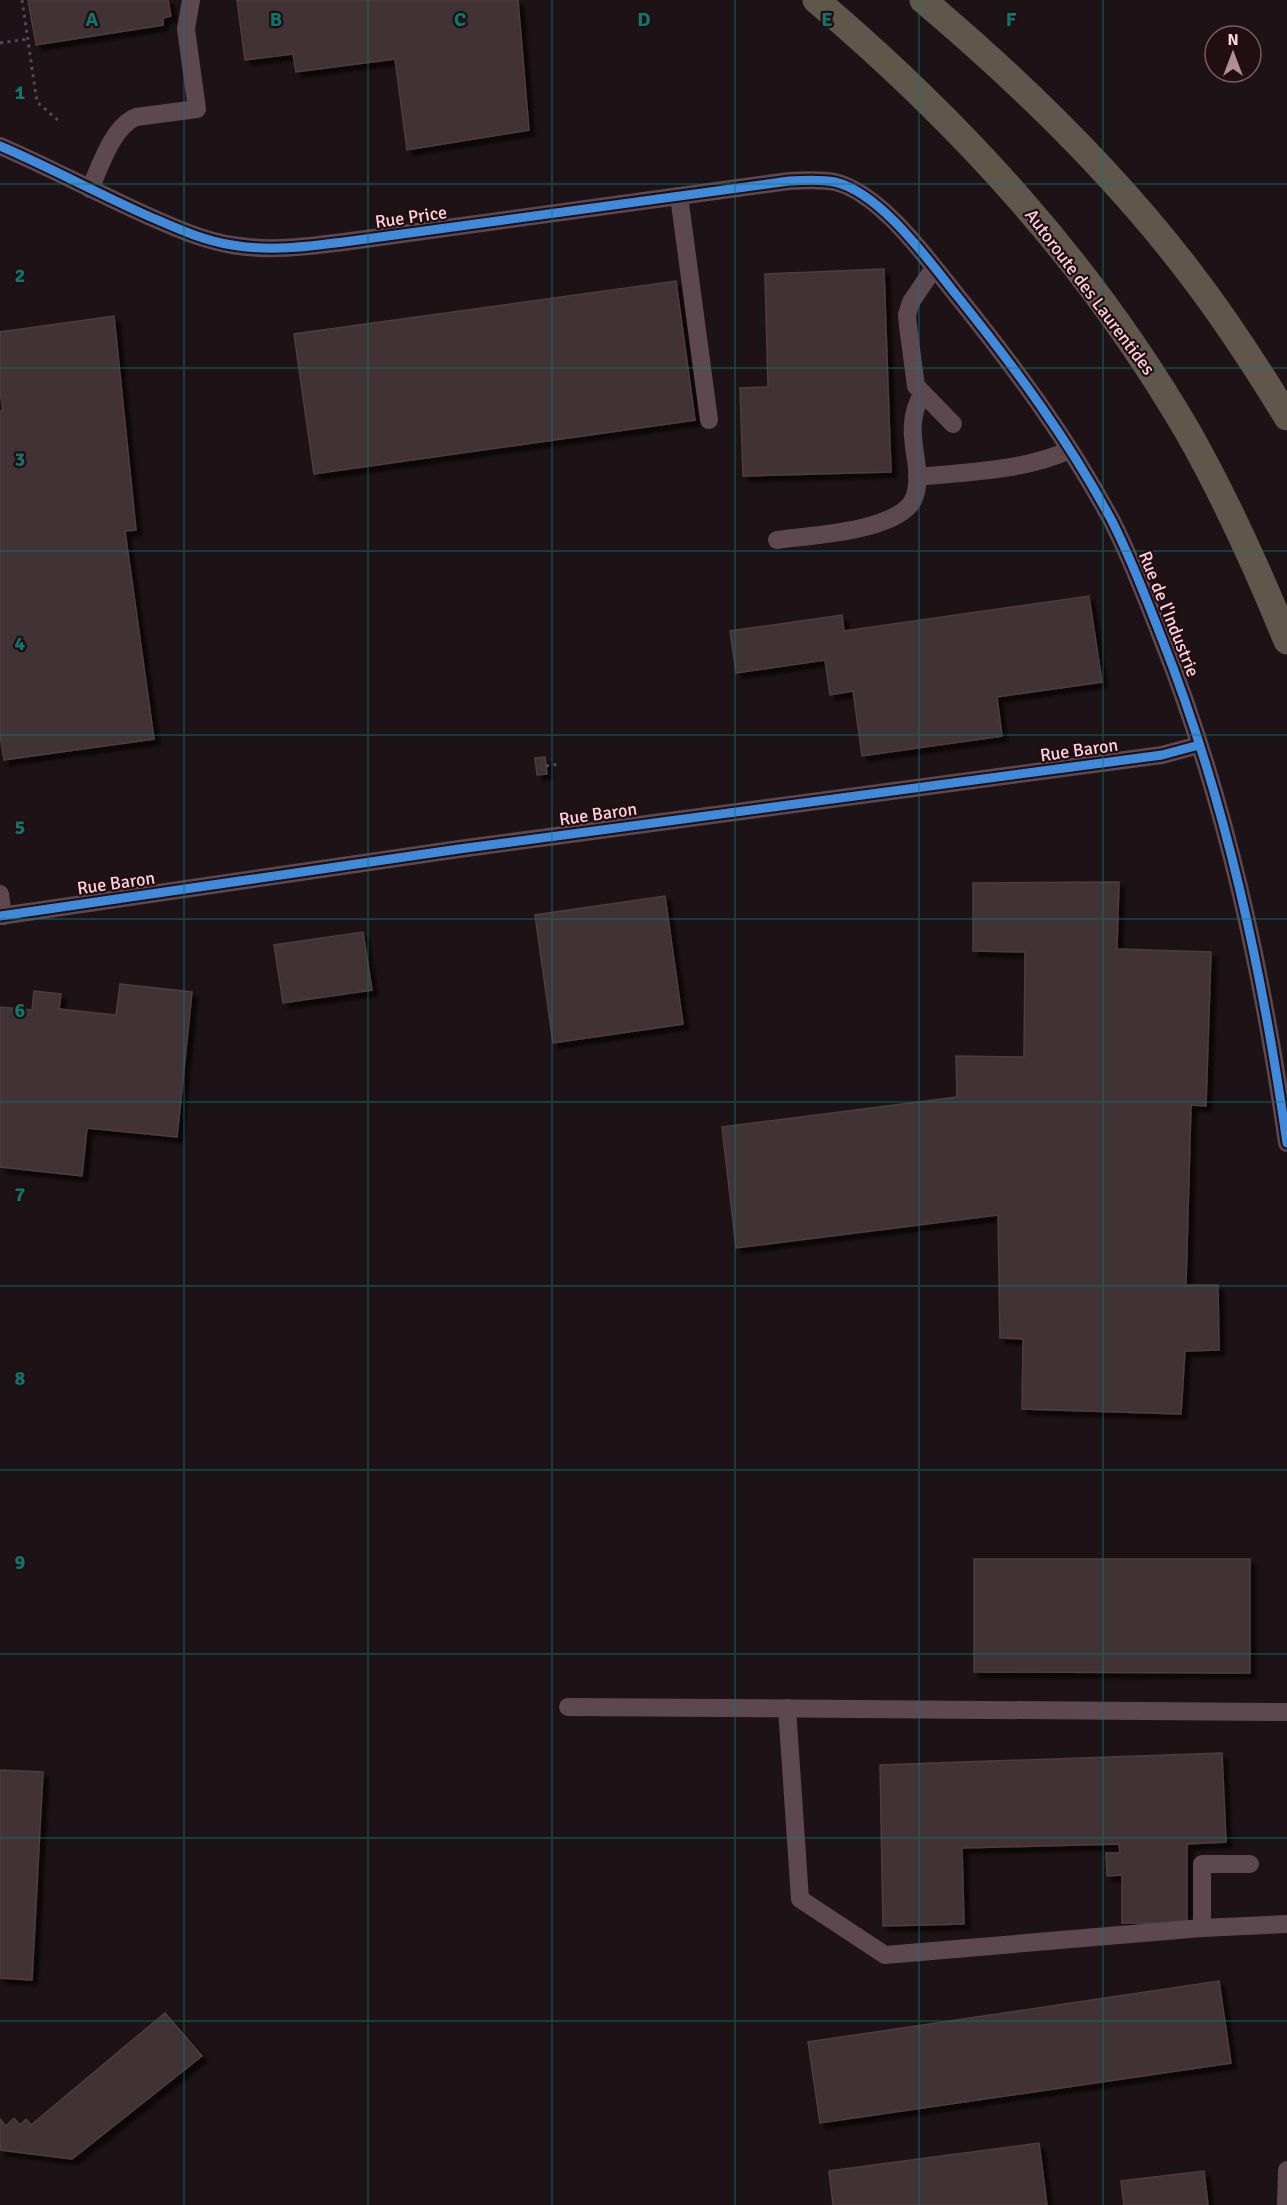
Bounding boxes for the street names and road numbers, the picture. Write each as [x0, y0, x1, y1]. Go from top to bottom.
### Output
street label: Rue Price [374, 201, 448, 233]
street label: Autoroute des Laurentides [1020, 205, 1160, 379]
street label: Rue de l'Industrie [1134, 548, 1204, 680]
street label: Rue Baron [1039, 734, 1119, 766]
street label: Rue Baron [558, 798, 638, 830]
street label: Rue Baron [76, 867, 156, 899]

